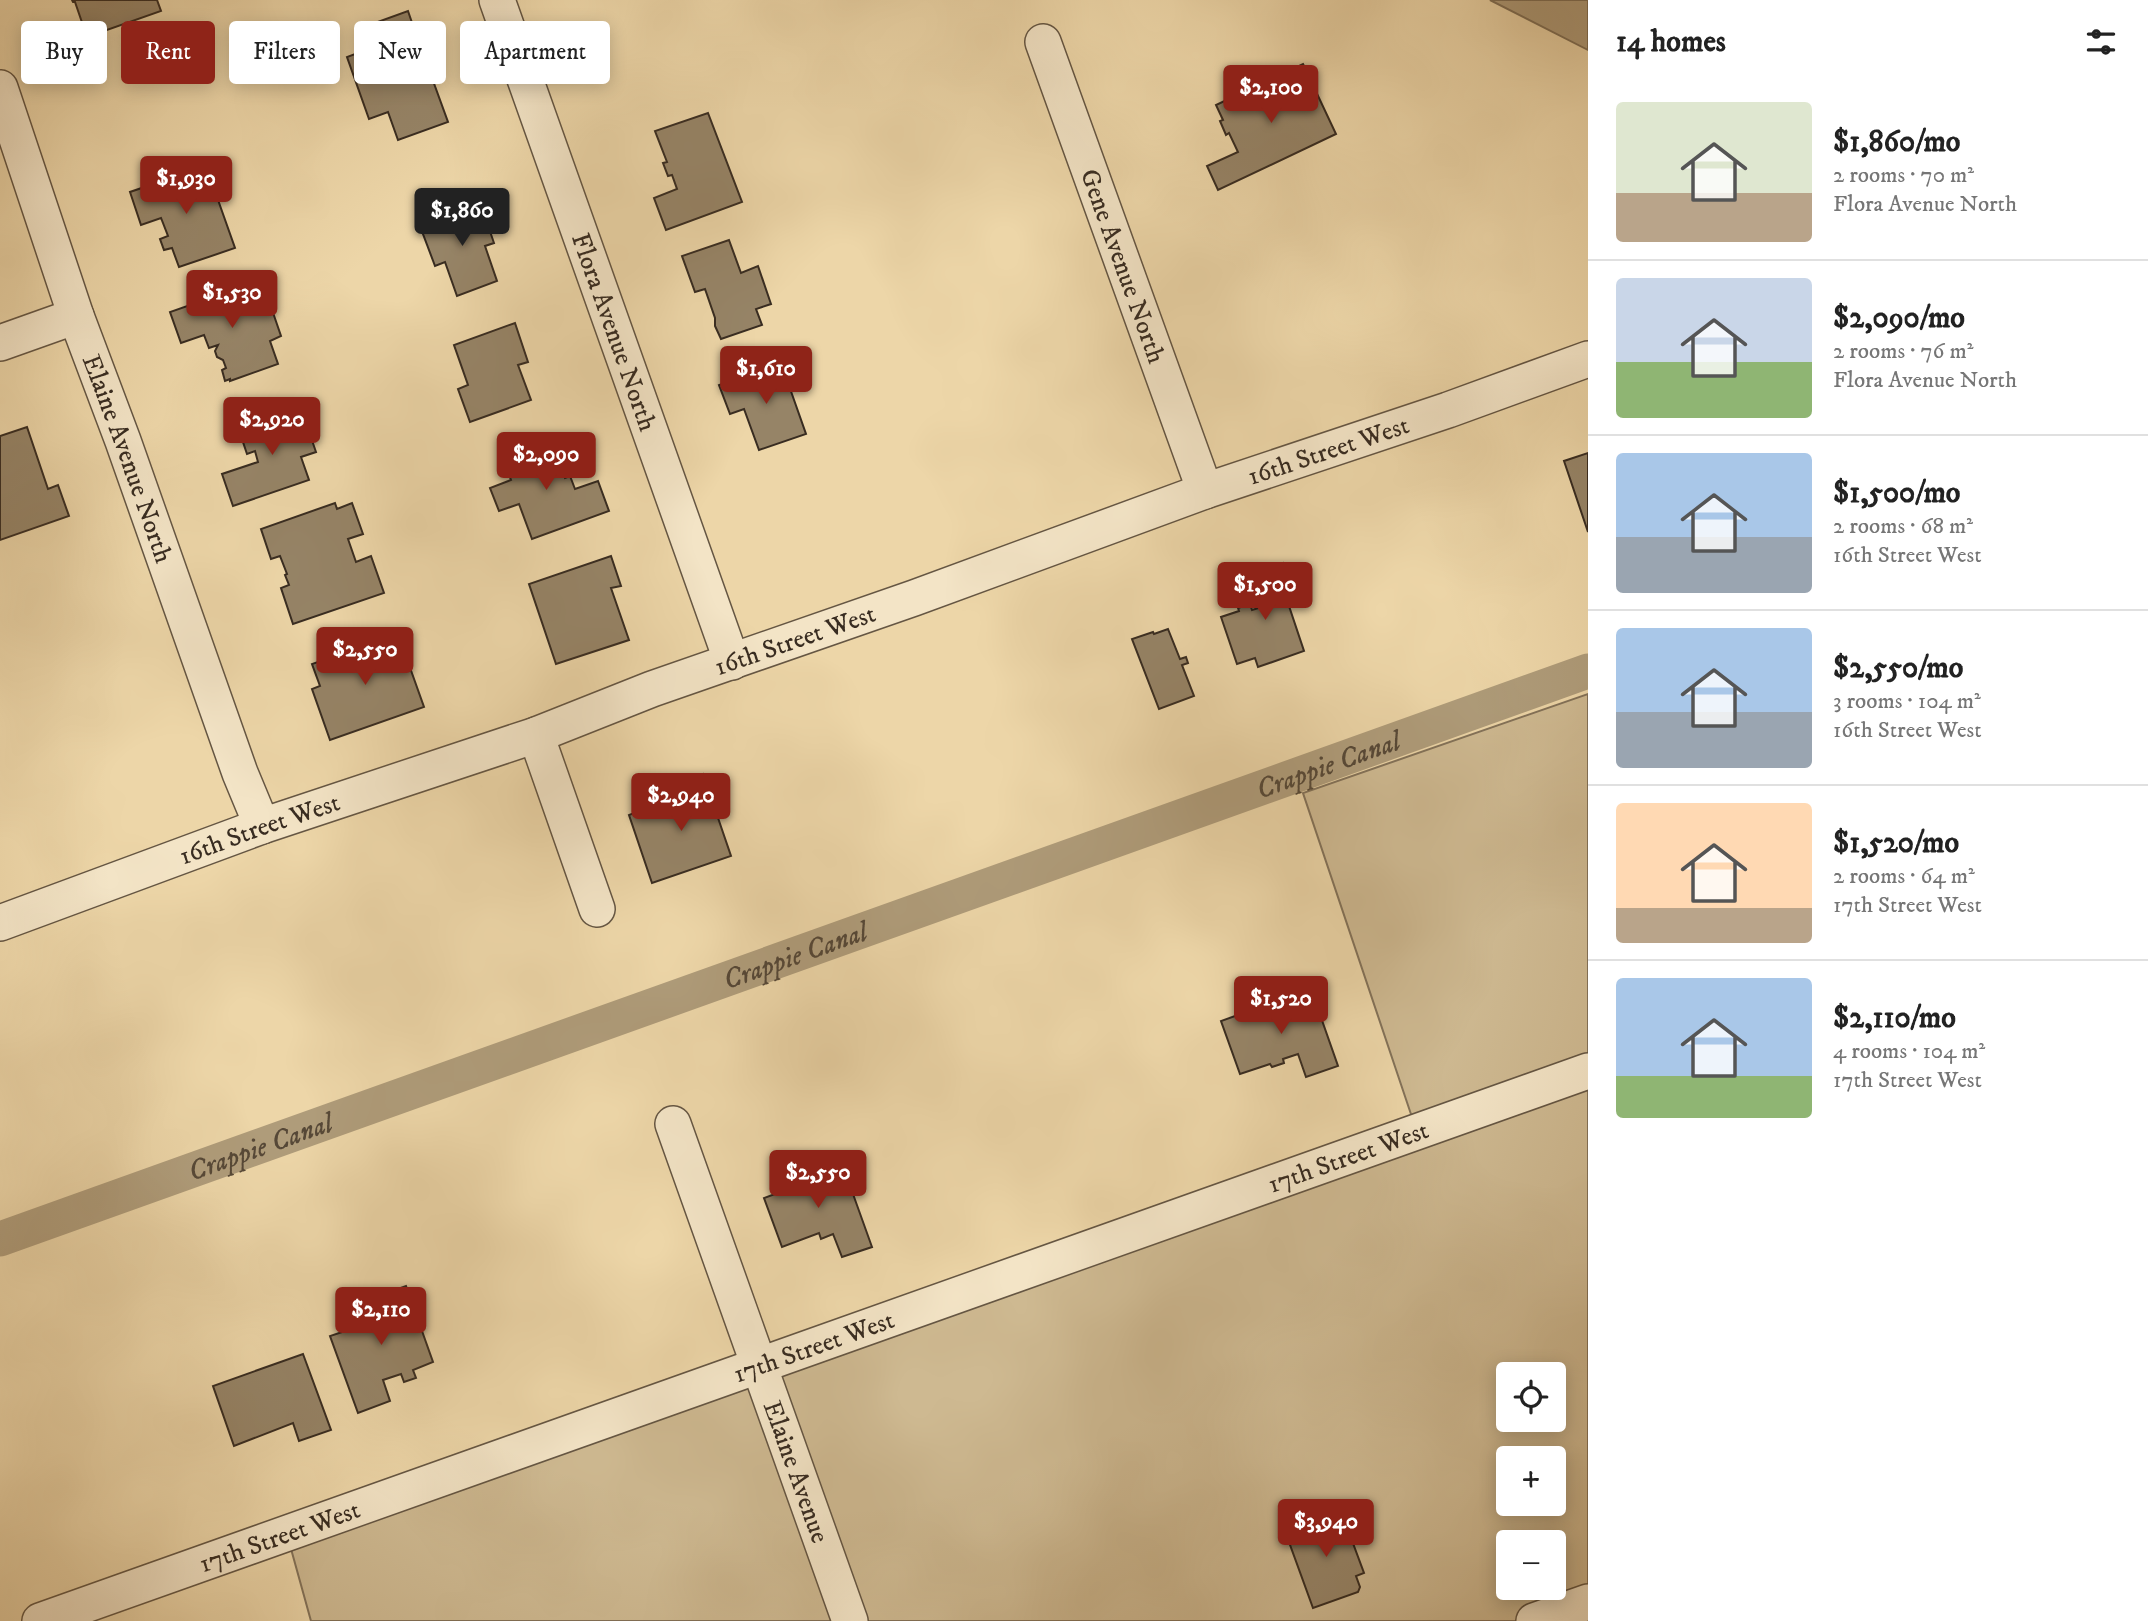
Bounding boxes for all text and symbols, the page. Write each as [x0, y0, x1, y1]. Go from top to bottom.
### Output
chip: Buy [21, 21, 107, 84]
chip: Rent [121, 21, 215, 84]
chip: Filters [229, 21, 340, 84]
chip: New [354, 21, 446, 84]
chip: Apartment [460, 21, 610, 84]
icon: filters [2082, 23, 2120, 61]
text: 14 homes [1616, 24, 1726, 61]
pin: $2,100 [1214, 66, 1328, 125]
text: $2,100 [1239, 73, 1303, 102]
text: $1,860/mo [1833, 124, 1960, 161]
icon: home [1672, 130, 1756, 214]
pin: $1,930 [129, 156, 243, 216]
text: 2 rooms · 70 m² [1833, 161, 1974, 190]
text: $1,930 [156, 164, 216, 193]
street label: Gene Avenue North [1072, 165, 1173, 368]
pin: $1,860 [405, 188, 519, 248]
text: Flora Avenue North [1833, 190, 2017, 219]
text: $1,860 [430, 196, 494, 225]
street label: Flora Avenue North [563, 229, 664, 436]
pin: $1,530 [175, 270, 289, 330]
text: $1,530 [202, 278, 262, 307]
text: $2,090/mo [1833, 300, 1965, 337]
icon: home [1672, 306, 1756, 390]
text: 2 rooms · 76 m² [1833, 337, 1973, 366]
pin: $1,610 [709, 346, 823, 406]
street label: Elaine Avenue North [74, 350, 180, 568]
text: $1,610 [736, 354, 796, 383]
text: Flora Avenue North [1833, 366, 2017, 395]
pin: $2,920 [215, 398, 329, 457]
text: $2,920 [239, 405, 305, 434]
street label: 16th Street West [1244, 409, 1413, 494]
pin: $2,090 [489, 433, 603, 492]
text: $2,090 [513, 440, 579, 469]
text: $1,500/mo [1833, 475, 1960, 512]
icon: home [1672, 481, 1756, 565]
text: 2 rooms · 68 m² [1833, 512, 1973, 541]
text: 16th Street West [1833, 541, 1982, 570]
pin: $1,500 [1208, 562, 1322, 622]
text: $1,500 [1233, 570, 1297, 599]
street label: 16th Street West [710, 598, 880, 684]
pin: $2,550 [308, 628, 422, 687]
text: $2,550 [332, 635, 398, 664]
text: $2,550/mo [1833, 650, 1963, 687]
icon: home [1672, 656, 1756, 740]
text: 3 rooms · 104 m² [1833, 687, 1981, 716]
text: 16th Street West [1833, 716, 1982, 745]
water label: Crappie Canal [1251, 723, 1408, 807]
pin: $2,940 [624, 774, 738, 833]
text: $2,940 [647, 781, 715, 810]
street label: 16th Street West [175, 786, 344, 873]
text: $1,520/mo [1833, 825, 1959, 862]
icon: home [1672, 831, 1756, 915]
text: 2 rooms · 64 m² [1833, 862, 1975, 891]
text: 17th Street West [1833, 891, 1982, 920]
water label: Crappie Canal [718, 913, 875, 998]
pin: $1,520 [1224, 976, 1338, 1036]
text: $1,520 [1250, 984, 1312, 1013]
text: $2,110/mo [1833, 1000, 1956, 1037]
icon: home [1672, 1006, 1756, 1090]
text: 4 rooms · 104 m² [1833, 1037, 1985, 1066]
text: 17th Street West [1833, 1066, 1982, 1095]
water label: Crappie Canal [183, 1105, 340, 1189]
street label: 17th Street West [1264, 1114, 1433, 1201]
pin: $2,550 [761, 1150, 875, 1210]
text: $2,550 [785, 1158, 851, 1187]
pin: $2,110 [324, 1288, 438, 1347]
text: $2,110 [351, 1295, 411, 1324]
street label: 17th Street West [729, 1304, 899, 1391]
map controls [1496, 1362, 1566, 1600]
button: locate [1496, 1362, 1566, 1432]
street label: Elaine Avenue [755, 1396, 836, 1548]
button: + [1496, 1446, 1566, 1516]
street label: 17th Street West [195, 1494, 365, 1581]
pin: $3,940 [1269, 1500, 1383, 1559]
text: $3,940 [1294, 1507, 1358, 1536]
button: − [1496, 1530, 1566, 1600]

